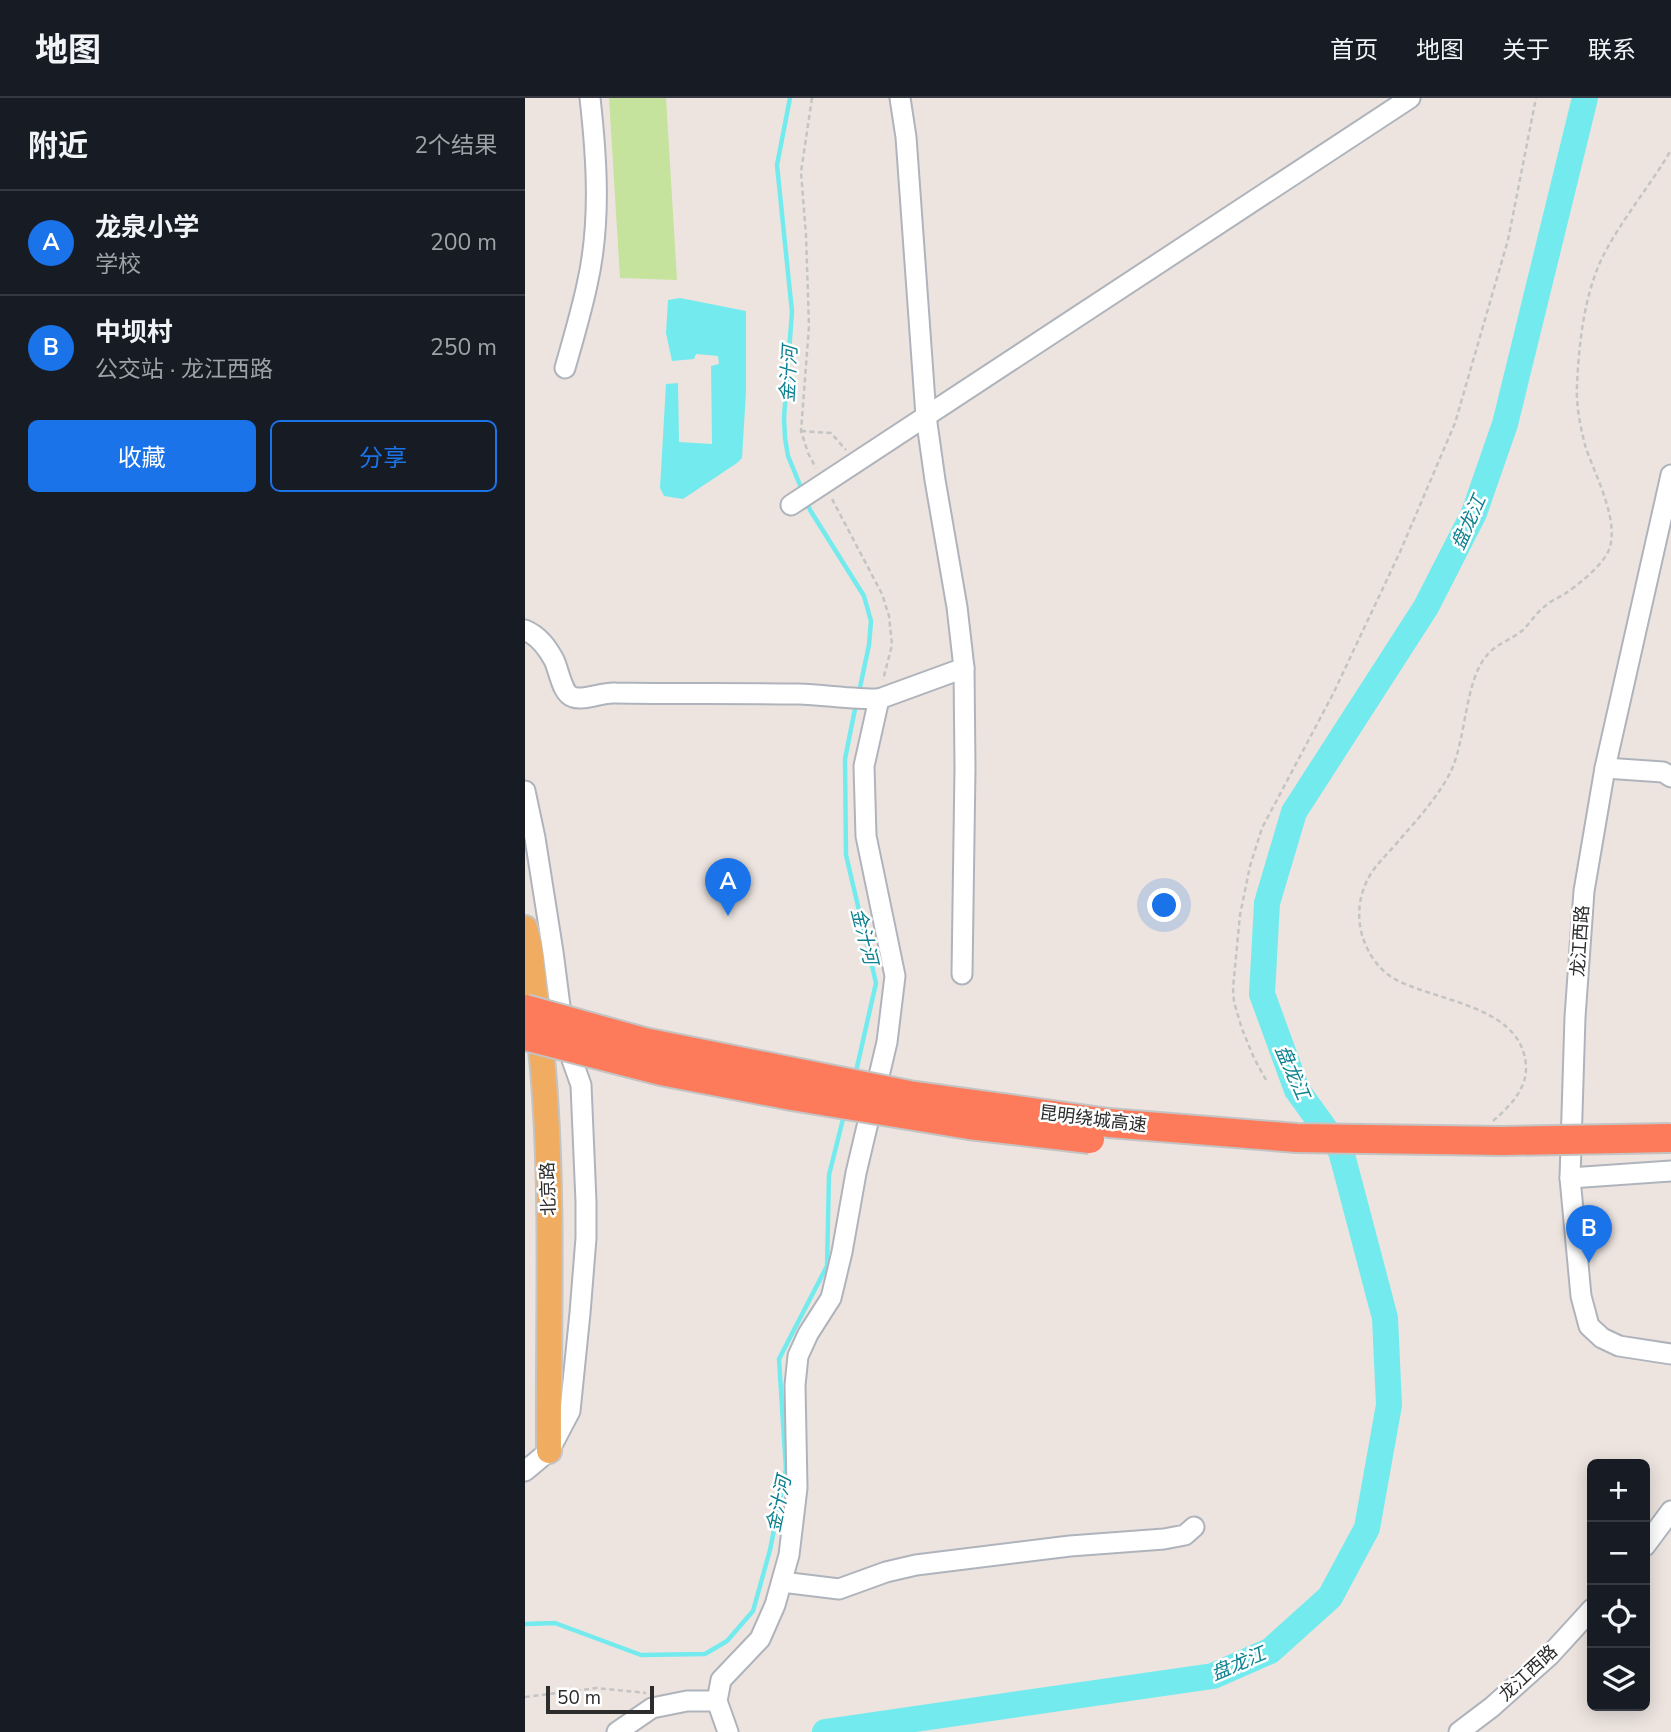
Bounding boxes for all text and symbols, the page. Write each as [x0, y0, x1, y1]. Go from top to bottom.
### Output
text: 地图 [35, 28, 101, 73]
text: 首页 [1330, 34, 1378, 66]
text: 地图 [1416, 34, 1464, 66]
text: 关于 [1502, 34, 1550, 66]
text: 联系 [1588, 34, 1636, 66]
text: 附近 [28, 126, 88, 167]
text: 2个结果 [414, 130, 497, 161]
text: 龙泉小学 [95, 210, 199, 245]
text: A [42, 227, 60, 258]
text: 200 m [430, 227, 497, 258]
text: 学校 [95, 249, 141, 280]
text: 中坝村 [95, 315, 173, 350]
text: B [43, 332, 59, 363]
text: 250 m [430, 332, 497, 363]
water label: 金汁河 [775, 341, 804, 403]
text: 公交站 · 龙江西路 [95, 354, 273, 385]
button: 收藏 [28, 420, 256, 492]
button: 分享 [270, 420, 497, 492]
water label: 盘龙江 [1445, 489, 1493, 554]
pin: A [705, 858, 751, 916]
your location [1147, 888, 1181, 922]
street label: 龙江西路 [1566, 904, 1594, 978]
water label: 金汁河 [845, 905, 885, 971]
water label: 盘龙江 [1269, 1041, 1316, 1106]
street label: 昆明绕城高速 [1038, 1101, 1148, 1137]
street label: 北京路 [535, 1162, 561, 1216]
pin: B [1566, 1205, 1612, 1263]
map controls [1587, 1459, 1650, 1711]
button: + [1587, 1459, 1650, 1522]
water label: 金汁河 [760, 1470, 798, 1535]
button: − [1587, 1522, 1650, 1585]
button: locate [1587, 1585, 1650, 1648]
water label: 盘龙江 [1207, 1640, 1272, 1687]
street label: 龙江西路 [1493, 1640, 1563, 1706]
button: layers [1587, 1648, 1650, 1711]
scale bar [546, 1683, 655, 1715]
text: 50 m [557, 1685, 601, 1711]

